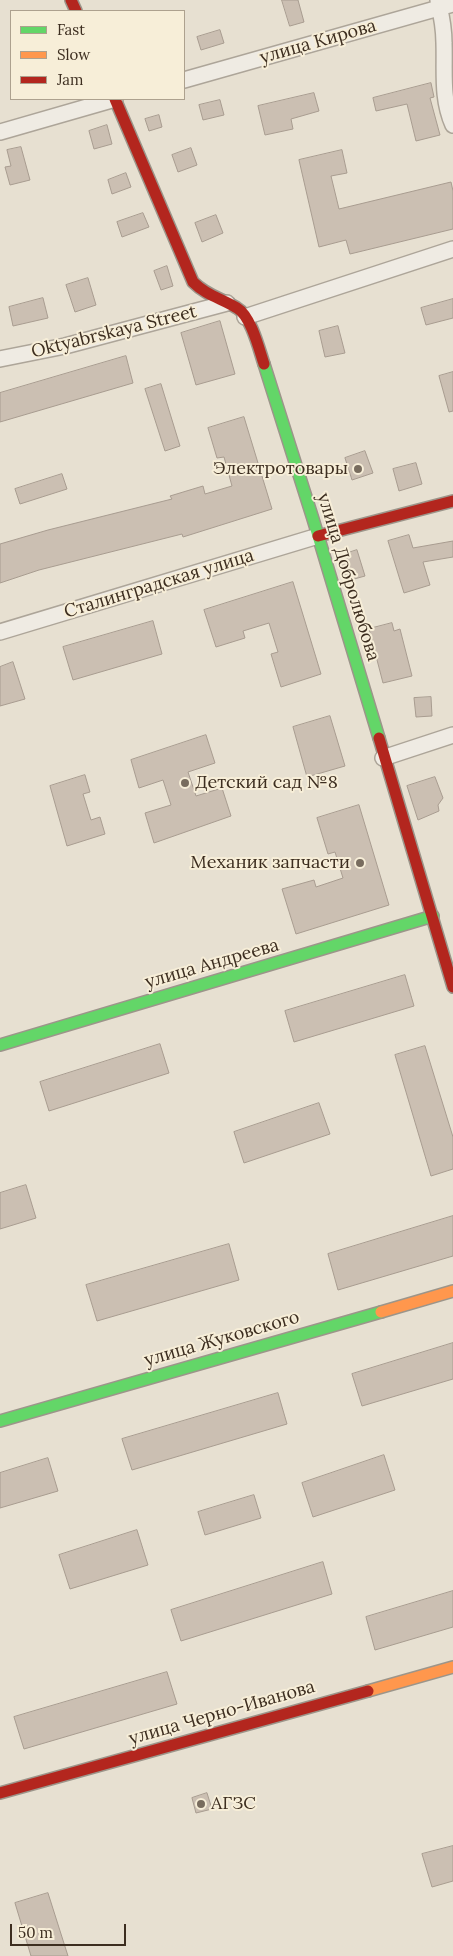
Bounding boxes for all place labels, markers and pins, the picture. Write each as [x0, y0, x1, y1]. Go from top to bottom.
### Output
place label: Электротовары [213, 458, 348, 480]
marker: Электротовары [352, 463, 364, 475]
place label: Детский сад №8 [195, 772, 338, 794]
marker: Детский сад №8 [179, 777, 191, 789]
place label: Механик запчасти [190, 852, 350, 874]
marker: Механик запчасти [354, 857, 366, 869]
place label: АГЗС [211, 1793, 256, 1815]
marker: АГЗС [195, 1798, 207, 1810]

